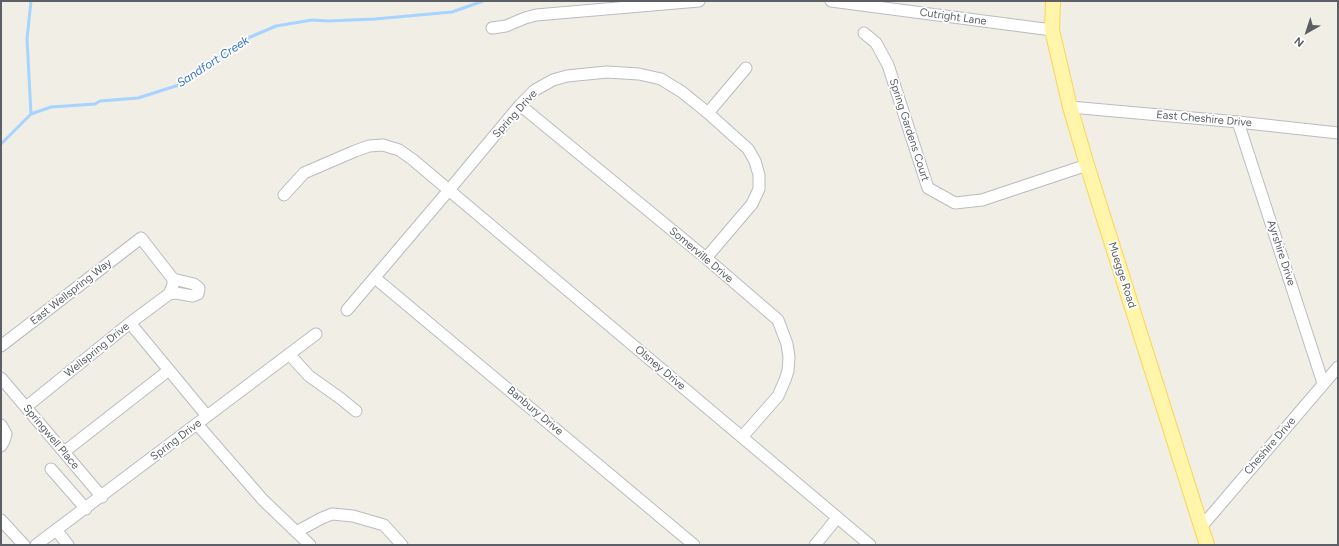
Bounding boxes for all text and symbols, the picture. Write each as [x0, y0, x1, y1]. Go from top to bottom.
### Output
street label: Cutright Lane [919, 6, 987, 28]
north arrow [1287, 12, 1327, 52]
water label: Sandfort Creek [174, 33, 252, 91]
text: N [1292, 34, 1307, 49]
street label: Spring Gardens Court [886, 77, 932, 183]
street label: Spring Drive [490, 87, 540, 141]
street label: East Cheshire Drive [1156, 108, 1252, 130]
street label: Ayrshire Drive [1264, 218, 1298, 288]
street label: Somerville Drive [666, 224, 736, 286]
street label: Muegge Road [1105, 240, 1139, 310]
street label: East Wellspring Way [28, 256, 114, 328]
street label: Wellspring Drive [62, 320, 132, 380]
street label: Olsney Drive [632, 343, 688, 393]
street label: Banbury Drive [504, 384, 566, 438]
street label: Springwell Place [20, 402, 82, 472]
street label: Cheshire Drive [1241, 415, 1299, 477]
street label: Spring Drive [148, 417, 204, 463]

